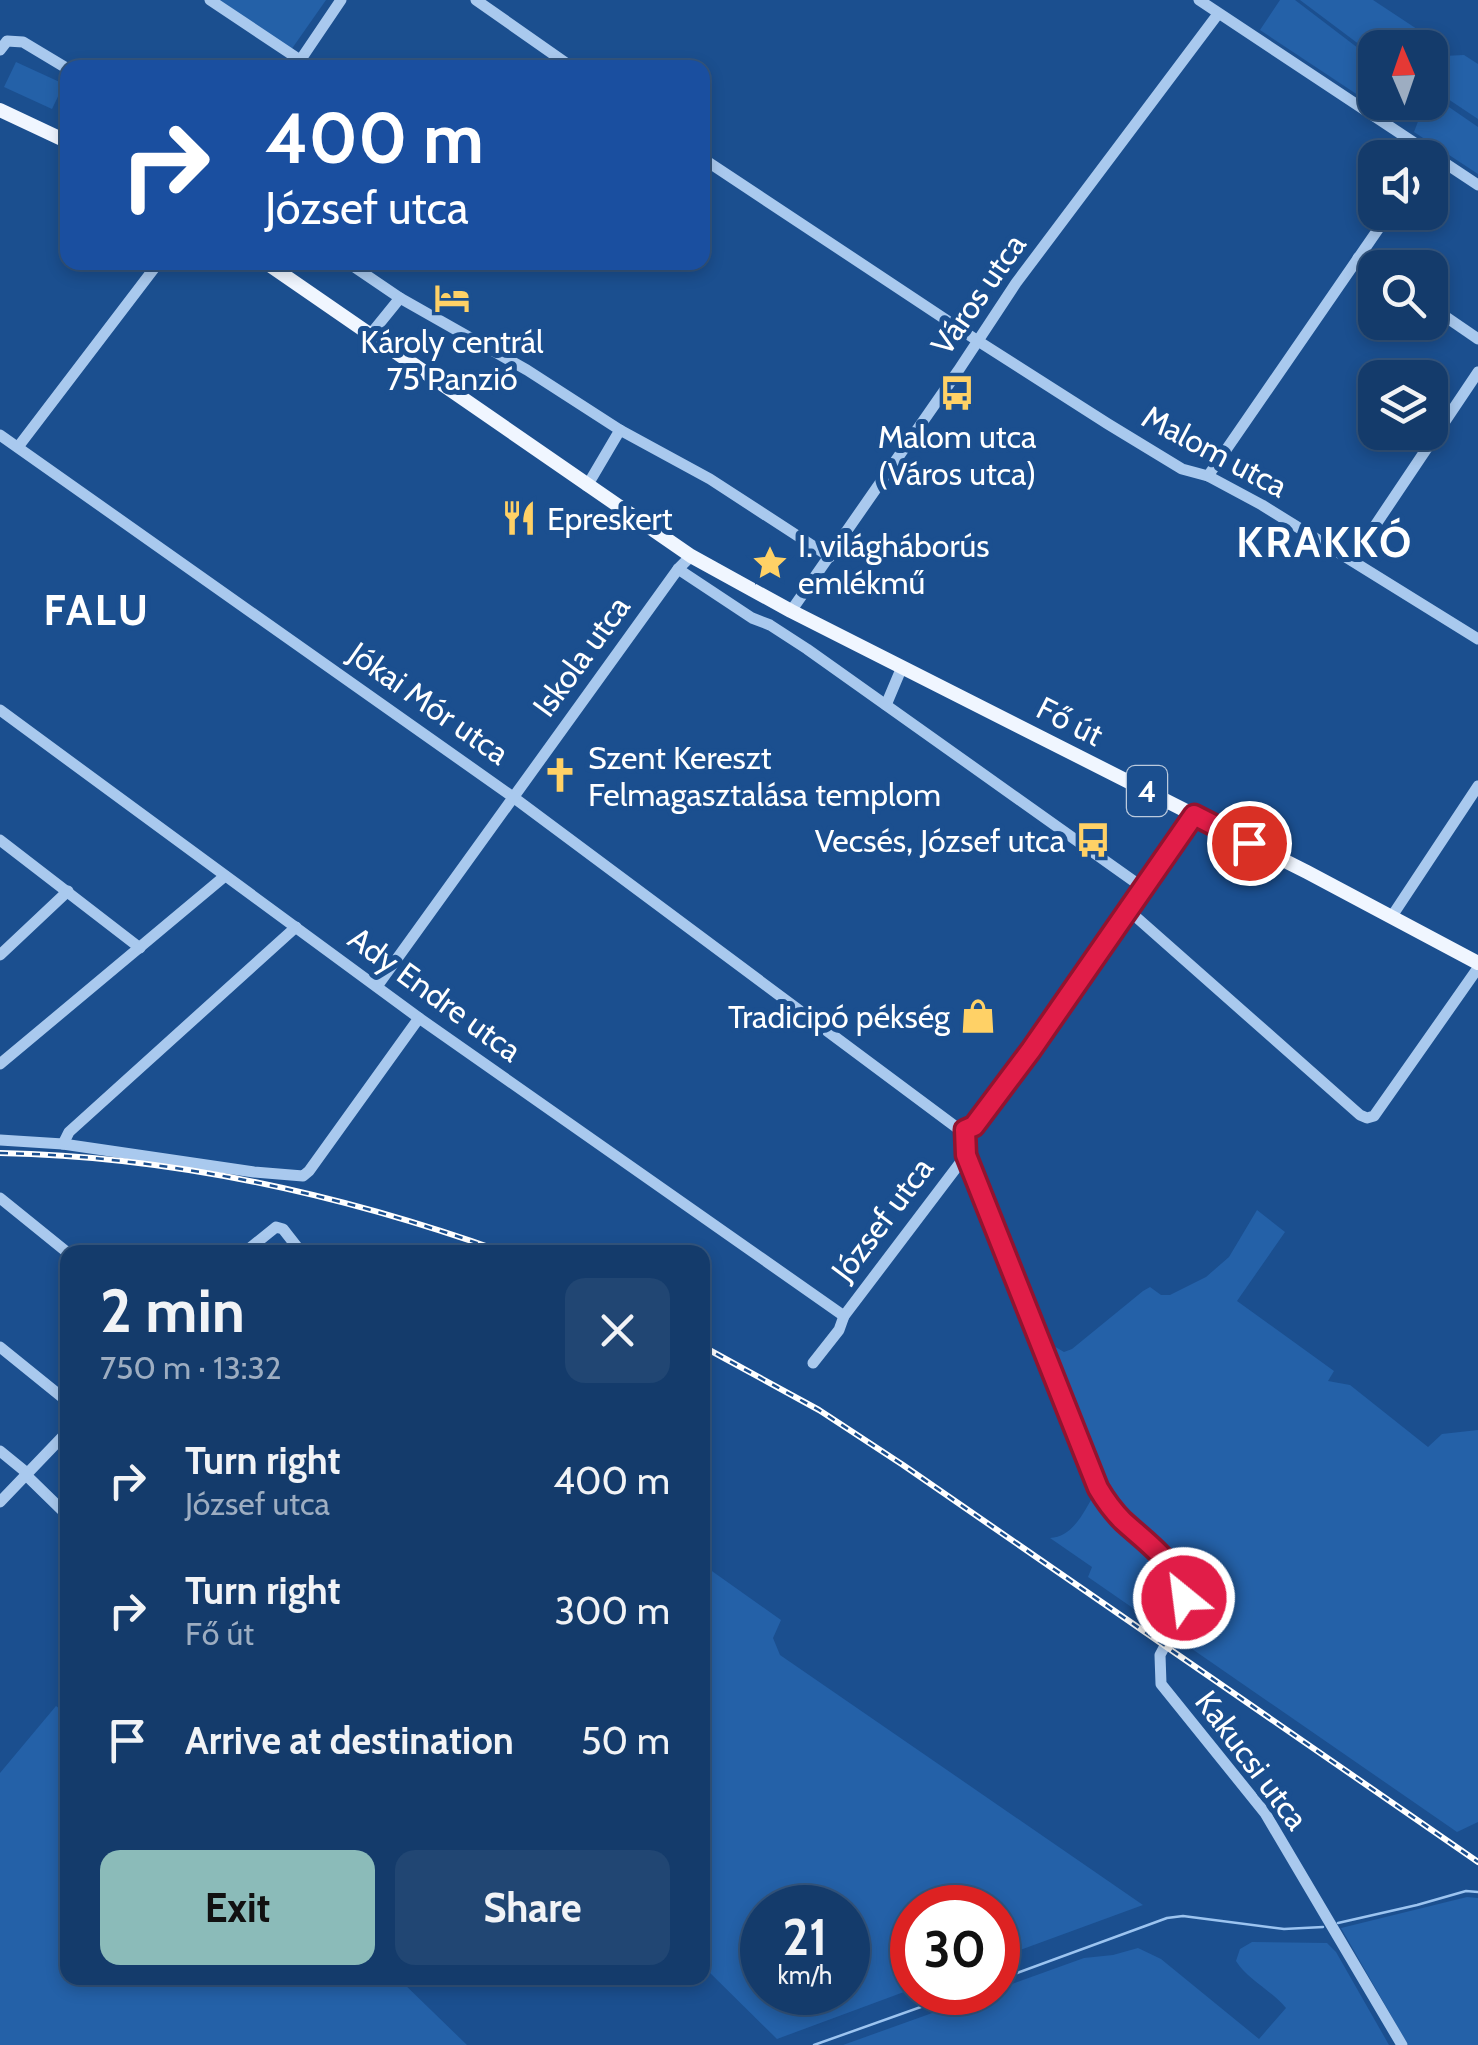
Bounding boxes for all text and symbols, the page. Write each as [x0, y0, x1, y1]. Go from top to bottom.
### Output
north arrow [1358, 30, 1448, 120]
map controls [1358, 30, 1448, 450]
text: 400 m [265, 95, 484, 181]
icon: right [100, 100, 230, 230]
button: sound [1358, 140, 1448, 230]
text: József utca [265, 181, 469, 235]
street label: Város utca [922, 226, 1034, 362]
button: search [1358, 250, 1448, 340]
hotel icon: Károly centrál 75 Panzió [433, 279, 471, 317]
place label: Károly centrál 75 Panzió [360, 322, 544, 398]
button: layers [1358, 360, 1448, 450]
bus stop icon: Malom utca (Város utca) [938, 374, 976, 412]
street label: Malom utca [1136, 397, 1295, 506]
place label: Malom utca (Város utca) [878, 417, 1037, 493]
restaurant icon: Epreskert [500, 499, 538, 537]
place label: Epreskert [547, 499, 673, 538]
district label: KRAKKÓ [1236, 516, 1414, 568]
place label: I. világháborús emlékmű [798, 526, 990, 602]
place icon: I. világháborús emlékmű [751, 544, 789, 582]
district label: FALU [44, 584, 150, 636]
street label: Iskola utca [524, 587, 638, 724]
street label: Jókai Mór utca [341, 633, 517, 773]
street label: Fő út [1030, 688, 1110, 754]
place label: Szent Kereszt Felmagasztalása templom [588, 738, 941, 814]
church icon: Szent Kereszt Felmagasztalása templom [541, 756, 579, 794]
road number: 4 [1127, 766, 1167, 816]
pin [1207, 801, 1292, 886]
icon: arrive [1222, 816, 1277, 871]
place label: Vecsés, József utca [815, 821, 1066, 860]
bus stop icon: Vecsés, József utca [1074, 821, 1112, 859]
street label: Ady Endre utca [341, 918, 530, 1070]
place label: Tradicipó pékség [728, 997, 951, 1036]
shop icon: Tradicipó pékség [959, 997, 997, 1035]
street label: József utca [822, 1149, 942, 1289]
text: 2 min [100, 1274, 245, 1347]
button: close [565, 1278, 670, 1383]
text: 750 m · 13:32 [100, 1348, 282, 1387]
text: Turn right [185, 1437, 341, 1484]
icon: right [100, 1453, 155, 1508]
text: 400 m [553, 1457, 670, 1504]
text: József utca [185, 1484, 330, 1523]
position arrow [1132, 1546, 1236, 1650]
text: Turn right [185, 1567, 341, 1614]
icon: right [100, 1583, 155, 1638]
text: 300 m [555, 1587, 670, 1634]
text: Fő út [185, 1614, 254, 1653]
street label: Kakucsi utca [1187, 1683, 1317, 1838]
icon: arrive [100, 1713, 155, 1768]
text: Arrive at destination [185, 1717, 514, 1764]
text: 50 m [581, 1717, 670, 1764]
button: Exit [100, 1850, 375, 1965]
button: Share [395, 1850, 670, 1965]
speed limit sign: 30 [890, 1885, 1020, 2015]
text: 21 [783, 1907, 827, 1968]
text: km/h [778, 1960, 832, 1990]

